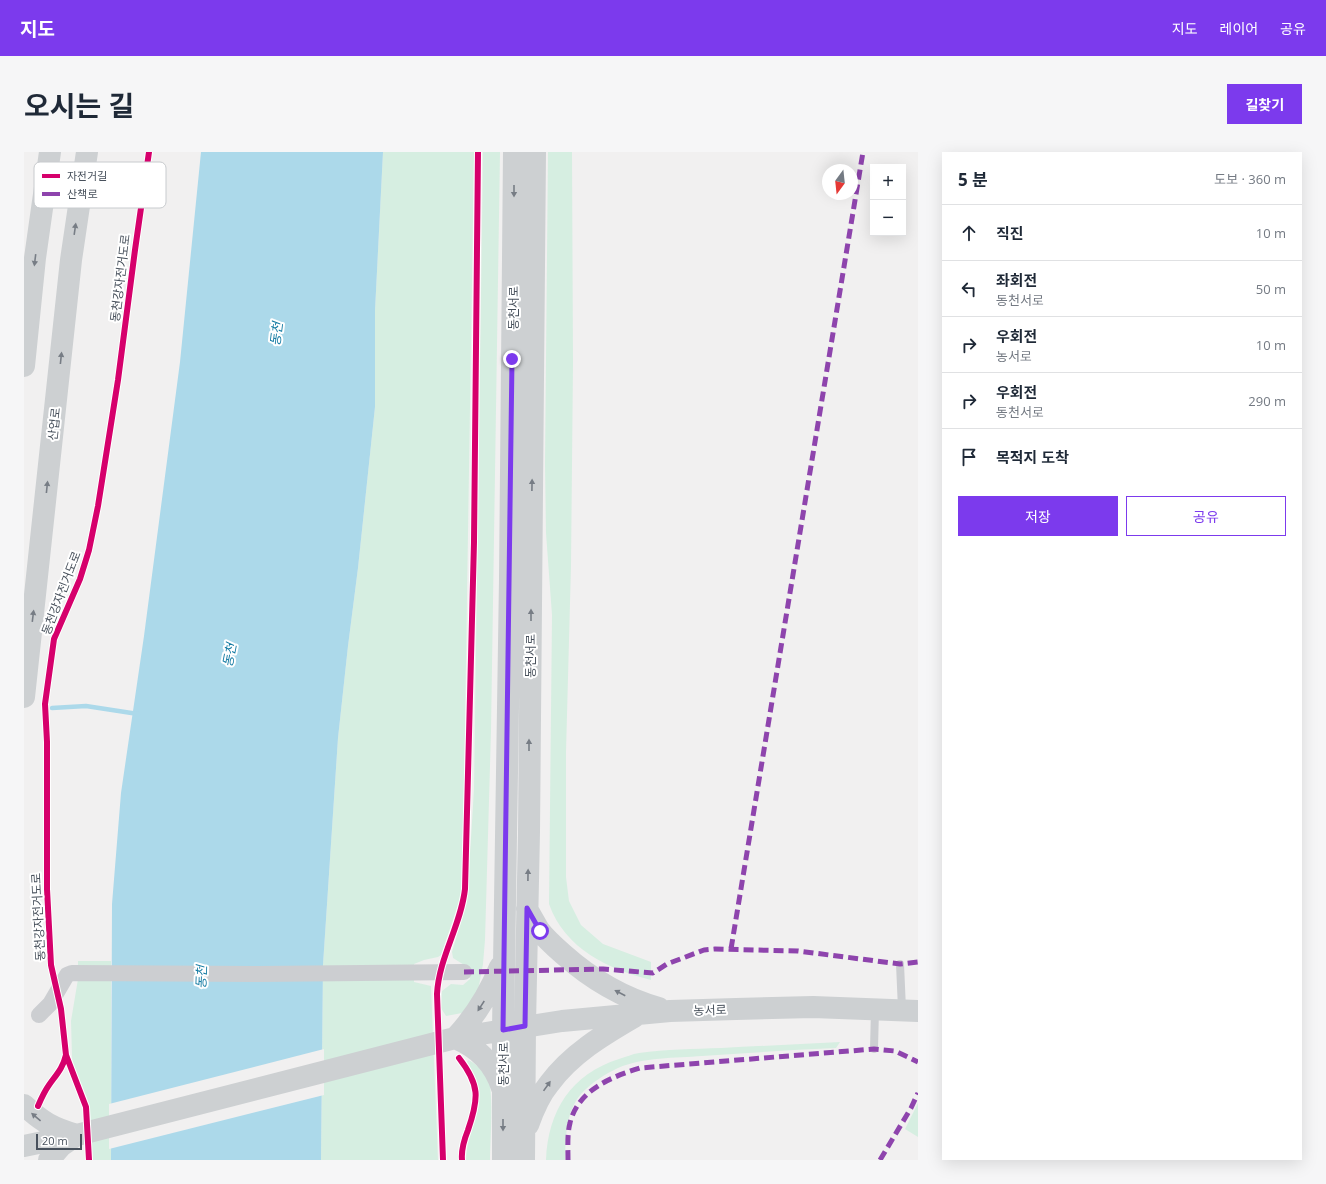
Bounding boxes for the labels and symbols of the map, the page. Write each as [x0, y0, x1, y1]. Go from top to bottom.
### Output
legend [34, 162, 166, 208]
north arrow [822, 164, 858, 200]
text: 자전거길 [67, 168, 107, 183]
one-way arrow [511, 185, 517, 198]
text: 산책로 [67, 186, 97, 201]
one-way arrow [72, 223, 78, 235]
street label: 동천강자전거도로 [106, 233, 134, 323]
one-way arrow [32, 254, 38, 266]
street label: 동천서로 [505, 286, 522, 330]
water label: 동천 [266, 320, 287, 347]
route end [503, 350, 521, 368]
one-way arrow [57, 352, 64, 364]
street label: 산업로 [44, 407, 64, 441]
one-way arrow [529, 478, 535, 491]
one-way arrow [44, 481, 51, 493]
street label: 동천강자전거도로 [37, 549, 85, 637]
one-way arrow [527, 609, 534, 621]
one-way arrow [30, 610, 36, 622]
street label: 동천서로 [522, 634, 539, 678]
water label: 동천 [218, 641, 240, 668]
one-way arrow [526, 738, 532, 751]
one-way arrow [525, 868, 531, 881]
street label: 동천강자전거도로 [27, 872, 49, 962]
route start [531, 922, 549, 940]
water label: 동천 [192, 964, 210, 989]
one-way arrow [614, 990, 626, 997]
one-way arrow [477, 1001, 485, 1011]
street label: 농서로 [693, 1001, 727, 1019]
street label: 동천서로 [495, 1042, 512, 1086]
one-way arrow [543, 1081, 551, 1091]
one-way arrow [31, 1112, 42, 1121]
one-way arrow [500, 1119, 506, 1132]
scale bar [36, 1132, 82, 1151]

